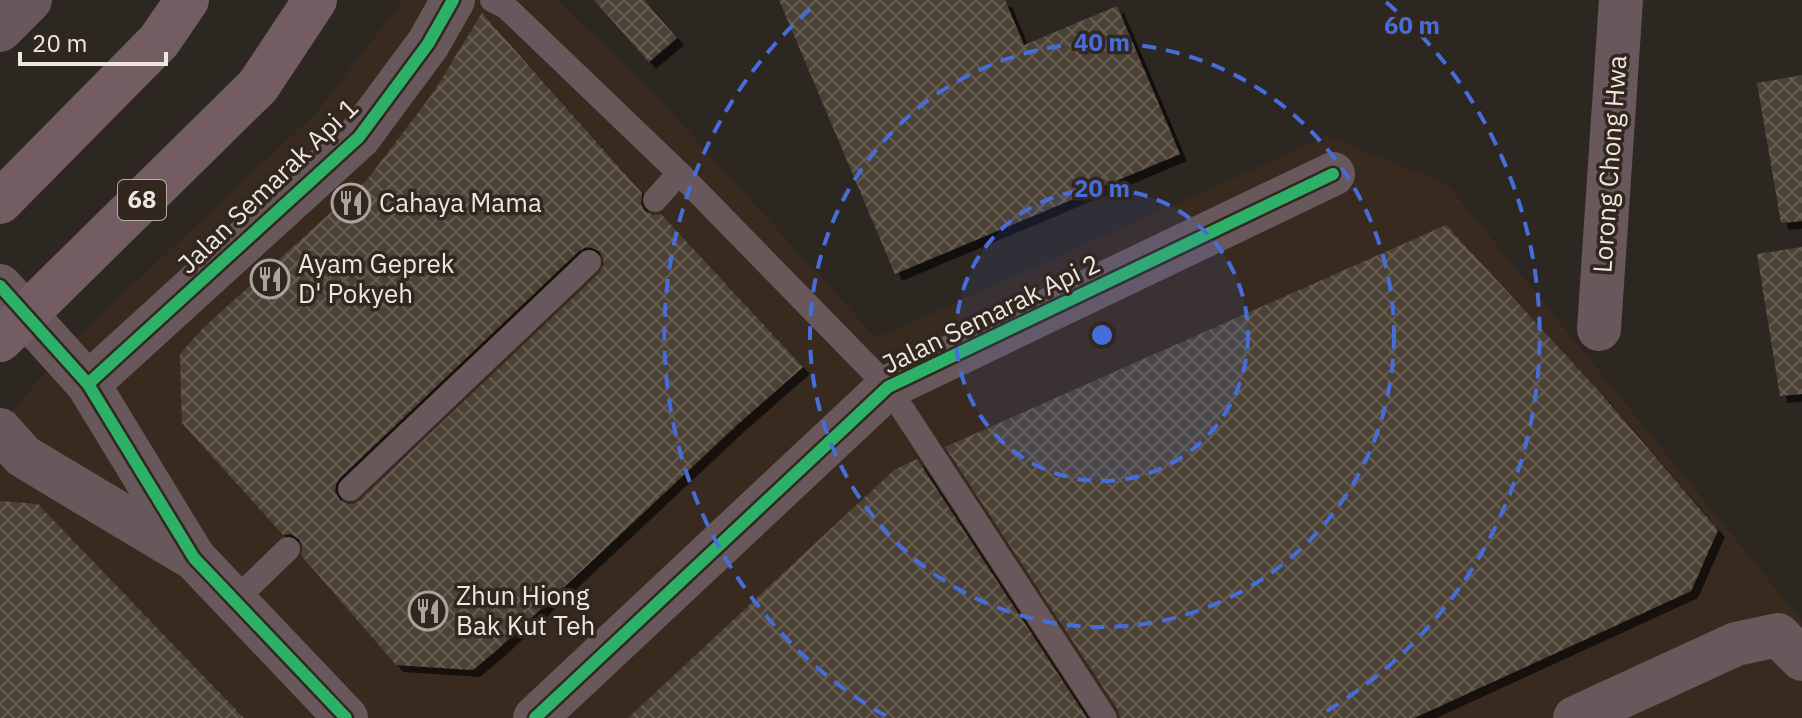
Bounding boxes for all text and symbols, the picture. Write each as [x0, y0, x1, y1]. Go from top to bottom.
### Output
text: 60 m [1384, 9, 1440, 41]
scale bar [20, 16, 166, 66]
text: 40 m [1074, 26, 1130, 58]
text: 20 m [32, 27, 87, 59]
street label: Lorong Chong Hwa [1584, 54, 1634, 274]
street label: Jalan Semarak Api 1 [170, 90, 365, 280]
text: 20 m [1074, 172, 1130, 204]
road number: 68 [118, 180, 166, 220]
restaurant icon: Cahaya Mama [330, 182, 372, 224]
place label: Cahaya Mama [379, 185, 542, 219]
place label: Ayam Geprek D' Pokyeh [298, 246, 455, 310]
street label: Jalan Semarak Api 2 [876, 246, 1105, 381]
restaurant icon: Ayam Geprek D' Pokyeh [249, 258, 291, 300]
centre of rings [1088, 321, 1116, 349]
place label: Zhun Hiong Bak Kut Teh [456, 578, 595, 642]
restaurant icon: Zhun Hiong Bak Kut Teh [407, 590, 449, 632]

